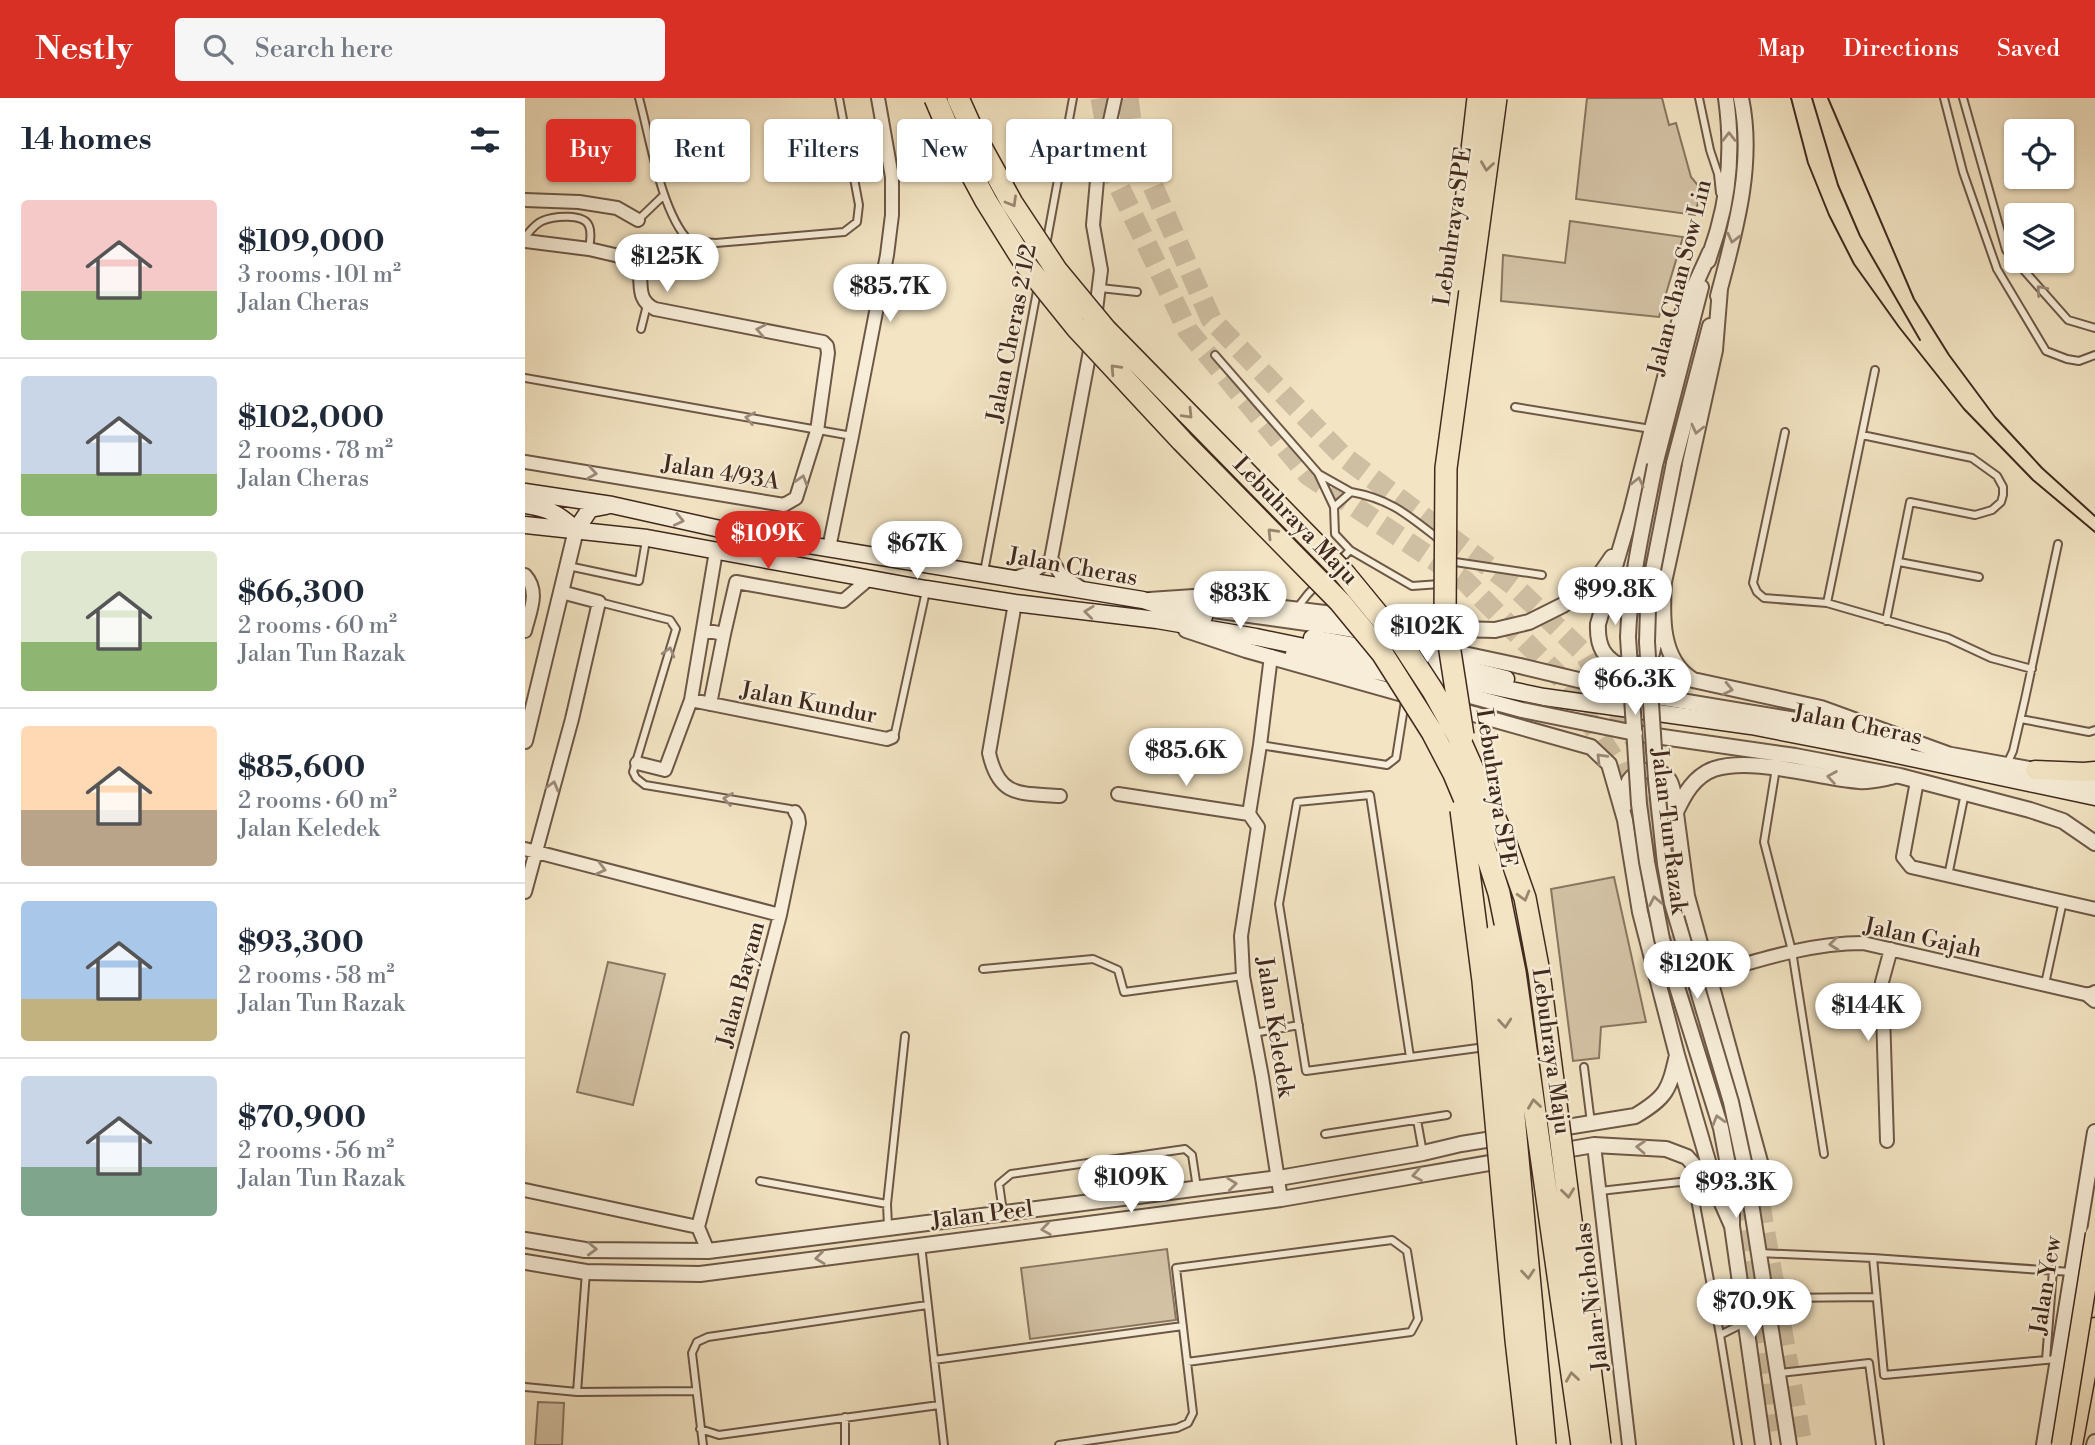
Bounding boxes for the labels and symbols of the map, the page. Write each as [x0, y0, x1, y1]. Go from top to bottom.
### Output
one-way arrow [1721, 131, 1737, 141]
street label: Lebuhraya SPE [1428, 145, 1478, 307]
one-way arrow [1480, 160, 1495, 171]
street label: Jalan Chan Sow Lin [1642, 176, 1718, 379]
one-way arrow [1004, 195, 1017, 207]
one-way arrow [1727, 232, 1741, 244]
pin: $125K [618, 234, 716, 294]
street label: Jalan Cheras 2 1/2 [981, 242, 1043, 426]
pin: $85.7K [833, 264, 947, 324]
one-way arrow [2037, 285, 2049, 298]
one-way arrow [755, 323, 767, 338]
one-way arrow [1111, 364, 1123, 377]
one-way arrow [1179, 406, 1192, 419]
one-way arrow [744, 411, 756, 426]
one-way arrow [1691, 423, 1705, 435]
street label: Jalan 4/93A [659, 450, 783, 496]
street label: Lebuhraya Maju [1227, 451, 1364, 591]
one-way arrow [586, 465, 598, 480]
one-way arrow [793, 474, 808, 486]
one-way arrow [1630, 476, 1644, 488]
one-way arrow [673, 512, 685, 526]
pin: $109K [719, 512, 817, 571]
pin: $67K [876, 522, 958, 581]
one-way arrow [1268, 529, 1281, 542]
street label: Jalan Cheras [1005, 542, 1140, 592]
pin: $99.8K [1558, 568, 1672, 627]
pin: $83K [1199, 572, 1281, 631]
one-way arrow [1083, 604, 1095, 619]
pin: $102K [1378, 604, 1476, 664]
one-way arrow [660, 646, 675, 658]
pin: $66.3K [1578, 658, 1692, 717]
street label: Jalan Kundur [737, 676, 879, 730]
one-way arrow [1722, 680, 1734, 695]
street label: Jalan Cheras [1790, 699, 1925, 751]
street label: Lebuhraya SPE [1470, 707, 1522, 870]
pin: $85.6K [1129, 728, 1243, 788]
street label: Jalan Tun Razak [1645, 746, 1693, 917]
one-way arrow [1597, 753, 1610, 766]
one-way arrow [1826, 770, 1838, 785]
one-way arrow [545, 780, 560, 792]
one-way arrow [723, 792, 734, 807]
one-way arrow [595, 861, 607, 875]
one-way arrow [1515, 889, 1530, 901]
one-way arrow [1648, 895, 1663, 907]
street label: Jalan Gajah [1860, 912, 1984, 964]
street label: Jalan Bayam [711, 918, 771, 1051]
one-way arrow [1828, 937, 1840, 952]
pin: $120K [1648, 942, 1746, 1001]
street label: Jalan Keledek [1250, 954, 1300, 1100]
street label: Lebuhraya Maju [1525, 966, 1577, 1136]
pin: $144K [1819, 984, 1917, 1043]
one-way arrow [1497, 1018, 1512, 1029]
one-way arrow [1526, 1098, 1541, 1109]
one-way arrow [1712, 1114, 1727, 1126]
one-way arrow [1636, 1140, 1647, 1155]
pin: $109K [1082, 1156, 1180, 1215]
pin: $93.3K [1679, 1160, 1793, 1220]
one-way arrow [1411, 1167, 1422, 1182]
one-way arrow [1226, 1177, 1238, 1192]
one-way arrow [1560, 1187, 1575, 1199]
street label: Jalan Peel [929, 1195, 1035, 1235]
one-way arrow [1040, 1221, 1052, 1236]
street label: Jalan Nicholas [1569, 1221, 1615, 1374]
street label: Jalan Yew [2024, 1233, 2068, 1337]
one-way arrow [587, 1242, 598, 1257]
one-way arrow [815, 1251, 826, 1266]
one-way arrow [1520, 1269, 1535, 1280]
pin: $70.9K [1697, 1280, 1811, 1339]
one-way arrow [1565, 1372, 1580, 1383]

